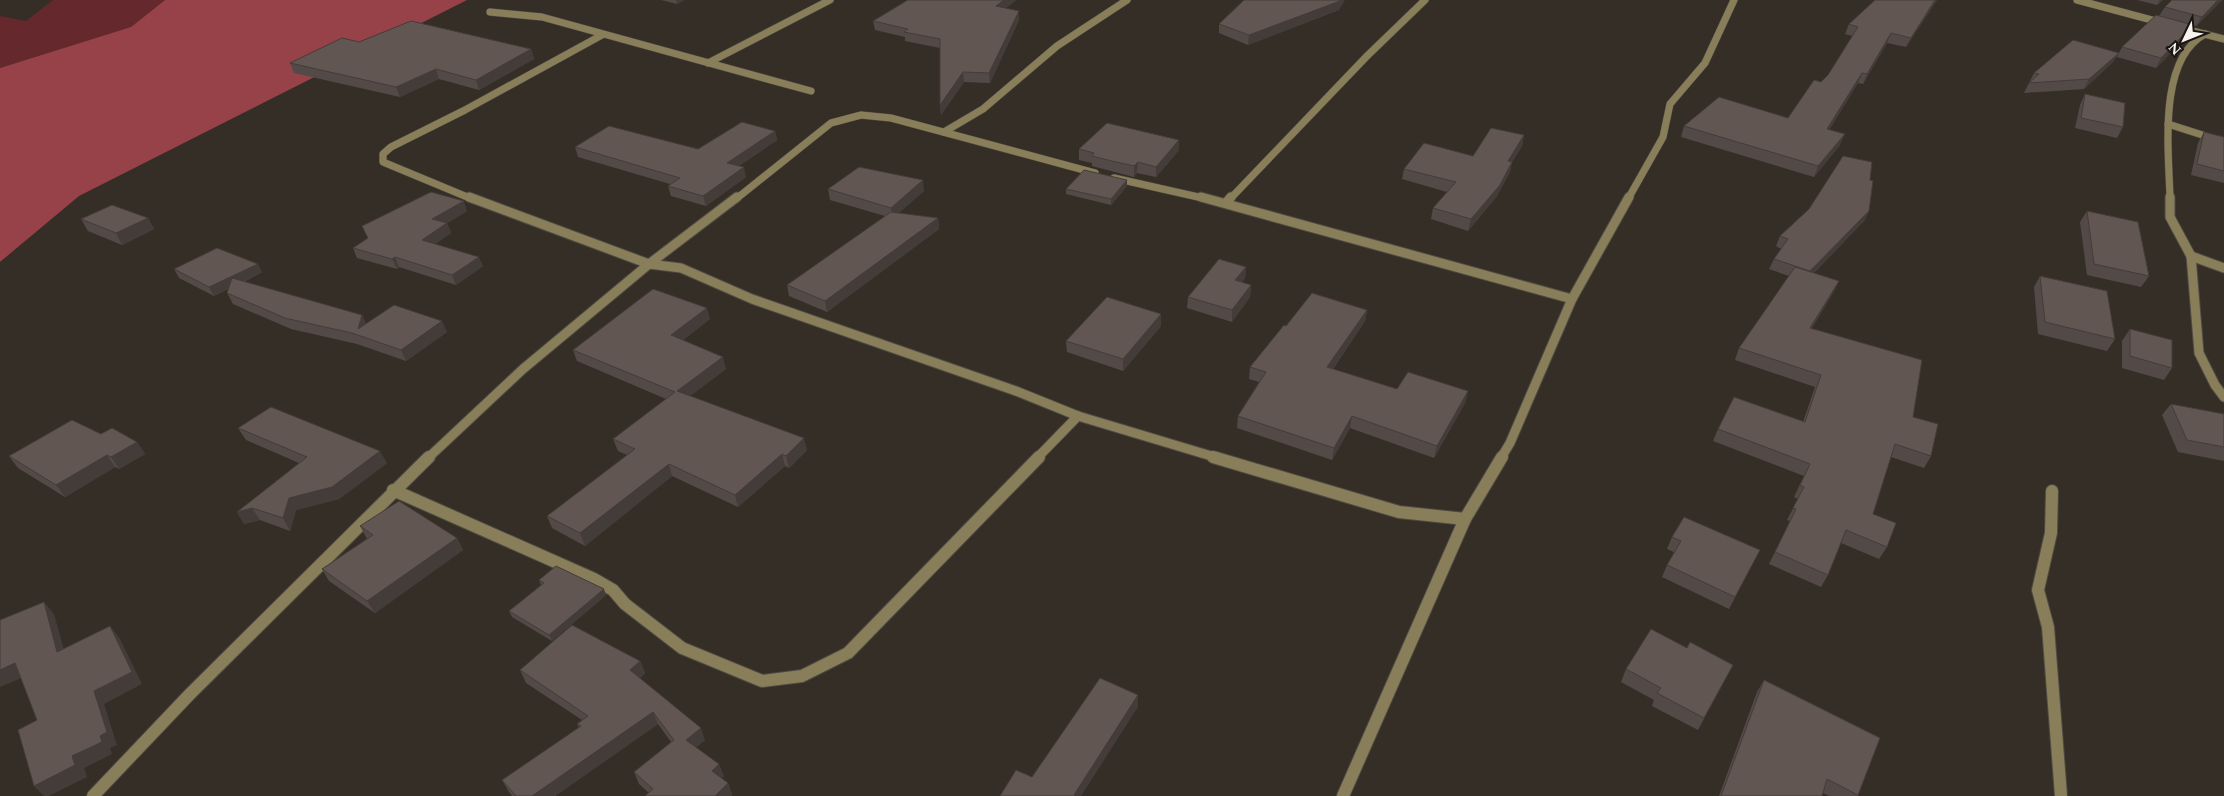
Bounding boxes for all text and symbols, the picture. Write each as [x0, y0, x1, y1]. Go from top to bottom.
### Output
north arrow [2159, 15, 2209, 65]
text: N [2163, 37, 2186, 60]

